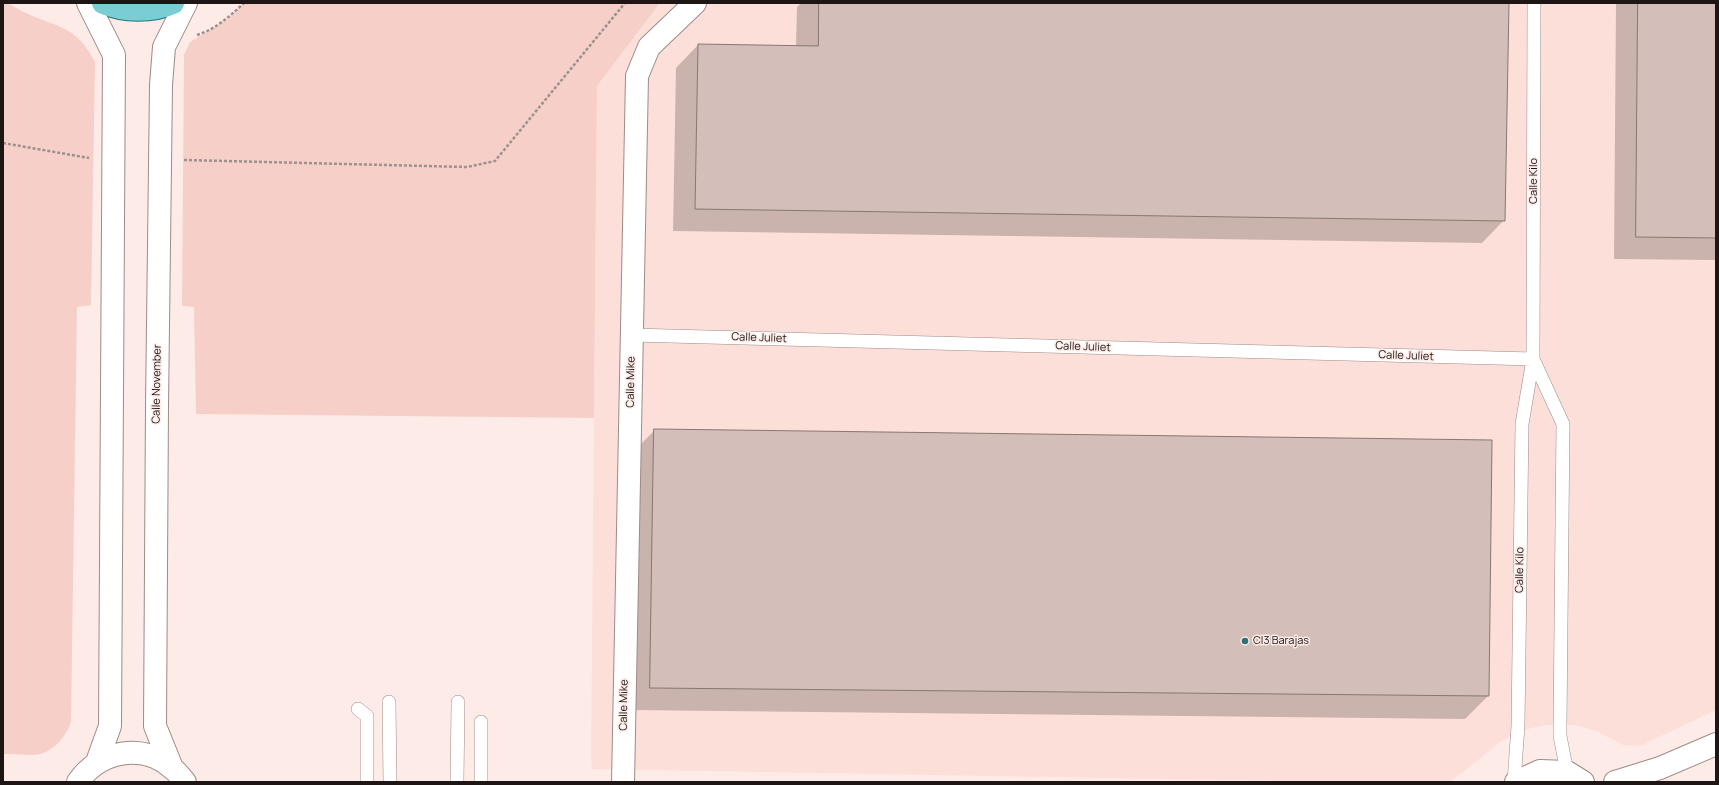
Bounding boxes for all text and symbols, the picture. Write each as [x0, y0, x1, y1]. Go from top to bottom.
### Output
street label: Calle Kilo [1527, 158, 1541, 204]
street label: Calle Juliet [731, 330, 787, 346]
street label: Calle Juliet [1055, 339, 1111, 355]
street label: Calle November [150, 344, 164, 424]
street label: Calle Juliet [1378, 348, 1434, 364]
street label: Calle Mike [624, 356, 638, 408]
street label: Calle Kilo [1513, 547, 1527, 593]
place label: CI3 Barajas [1253, 634, 1309, 648]
marker: CI3 Barajas [1240, 636, 1250, 646]
street label: Calle Mike [617, 679, 631, 731]

